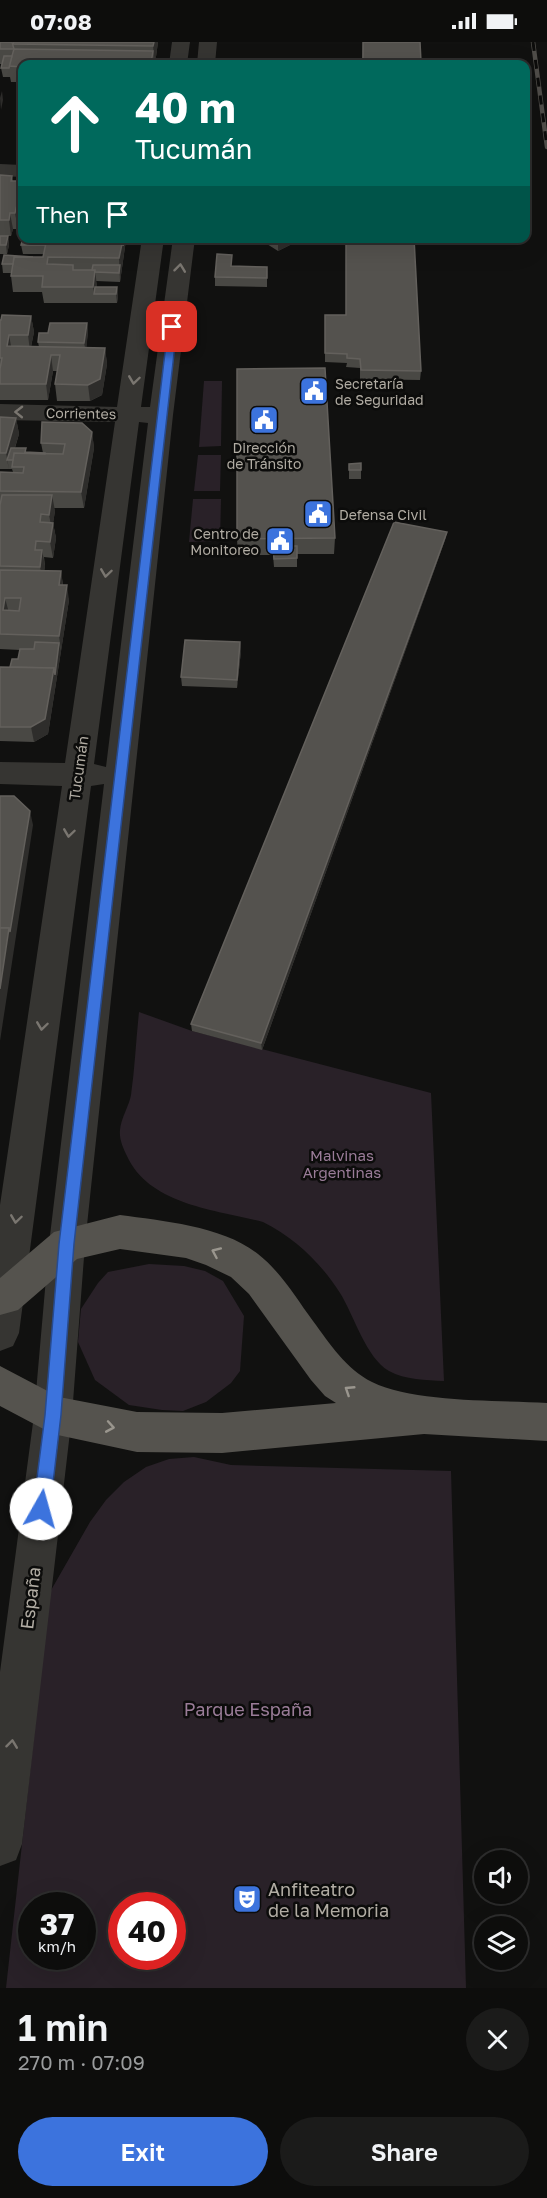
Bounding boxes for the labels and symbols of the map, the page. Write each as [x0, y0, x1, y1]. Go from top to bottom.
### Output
one-way arrow [173, 264, 186, 273]
pin [146, 301, 197, 352]
one-way arrow [128, 375, 140, 384]
public building icon: Secretaría de Seguridad [298, 375, 330, 407]
place label: Secretaría de Seguridad [335, 375, 424, 408]
street label: Corrientes [46, 404, 116, 422]
public building icon: Dirección de Tránsito [248, 404, 280, 436]
one-way arrow [14, 406, 23, 418]
place label: Dirección de Tránsito [227, 439, 301, 472]
public building icon: Defensa Civil [302, 498, 334, 530]
place label: Defensa Civil [339, 506, 427, 523]
place label: Centro de Monitoreo [190, 525, 259, 558]
public building icon: Centro de Monitoreo [264, 525, 296, 557]
one-way arrow [101, 568, 113, 577]
street label: Tucumán [65, 734, 91, 802]
one-way arrow [63, 828, 75, 838]
one-way arrow [37, 1022, 49, 1031]
park label: Malvinas Argentinas [303, 1146, 381, 1181]
one-way arrow [10, 1215, 22, 1224]
one-way arrow [211, 1247, 222, 1259]
one-way arrow [345, 1385, 355, 1397]
one-way arrow [105, 1420, 115, 1433]
position arrow [9, 1477, 73, 1541]
street label: España [15, 1565, 45, 1631]
park label: Parque España [184, 1698, 312, 1720]
one-way arrow [5, 1740, 18, 1749]
place label: Anfiteatro de la Memoria [268, 1878, 389, 1921]
theatre icon: Anfiteatro de la Memoria [231, 1883, 263, 1915]
speed limit sign: 40 [108, 1892, 186, 1970]

